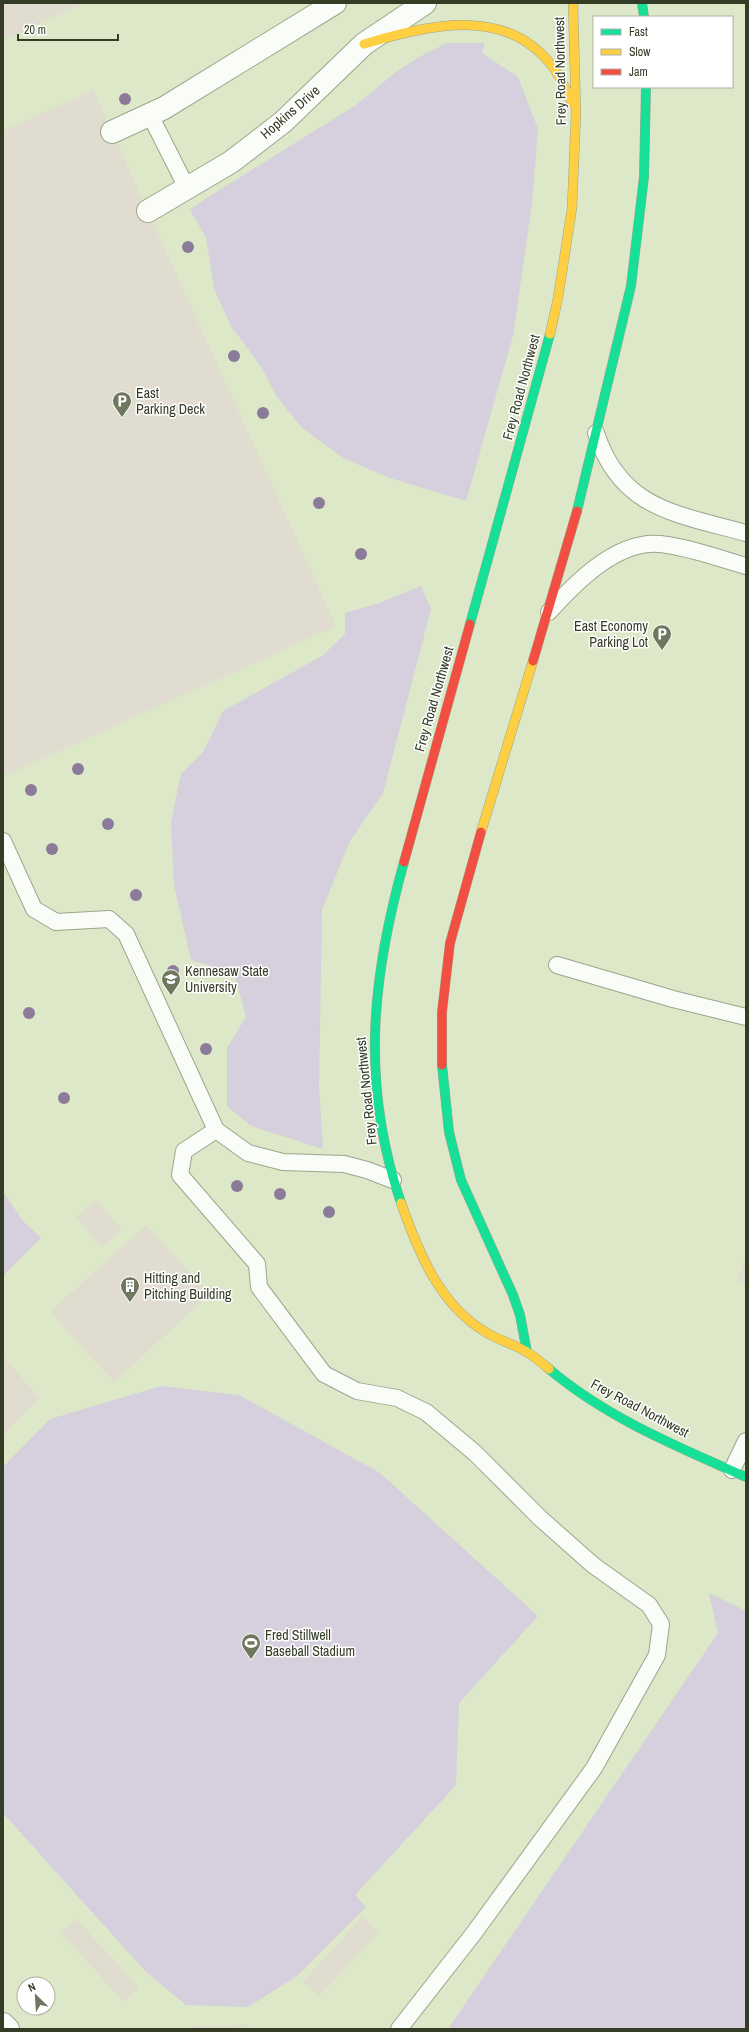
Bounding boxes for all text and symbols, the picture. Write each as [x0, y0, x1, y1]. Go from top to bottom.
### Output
scale bar [18, 16, 118, 42]
legend [593, 16, 733, 88]
street label: Frey Road Northwest [550, 17, 570, 125]
text: 20 m [24, 22, 46, 38]
text: Fast [629, 24, 648, 40]
text: Slow [629, 44, 651, 60]
text: Jam [629, 64, 648, 80]
street label: Hopkins Drive [257, 81, 323, 143]
street label: Frey Road Northwest [498, 332, 544, 442]
place label: East Parking Deck [136, 384, 205, 418]
parking icon: East Parking Deck [111, 390, 133, 418]
place label: East Economy Parking Lot [574, 617, 648, 651]
parking icon: East Economy Parking Lot [651, 623, 673, 651]
street label: Frey Road Northwest [410, 644, 458, 754]
place label: Kennesaw State University [185, 962, 269, 996]
school or university icon: Kennesaw State University [160, 968, 182, 996]
street label: Frey Road Northwest [351, 1036, 381, 1146]
place label: Hitting and Pitching Building [144, 1269, 232, 1303]
building icon: Hitting and Pitching Building [119, 1275, 141, 1303]
street label: Frey Road Northwest [588, 1375, 692, 1441]
place label: Fred Stillwell Baseball Stadium [265, 1626, 355, 1660]
sports icon: Fred Stillwell Baseball Stadium [240, 1632, 262, 1660]
north arrow [16, 1976, 56, 2016]
text: N [26, 1979, 38, 1995]

